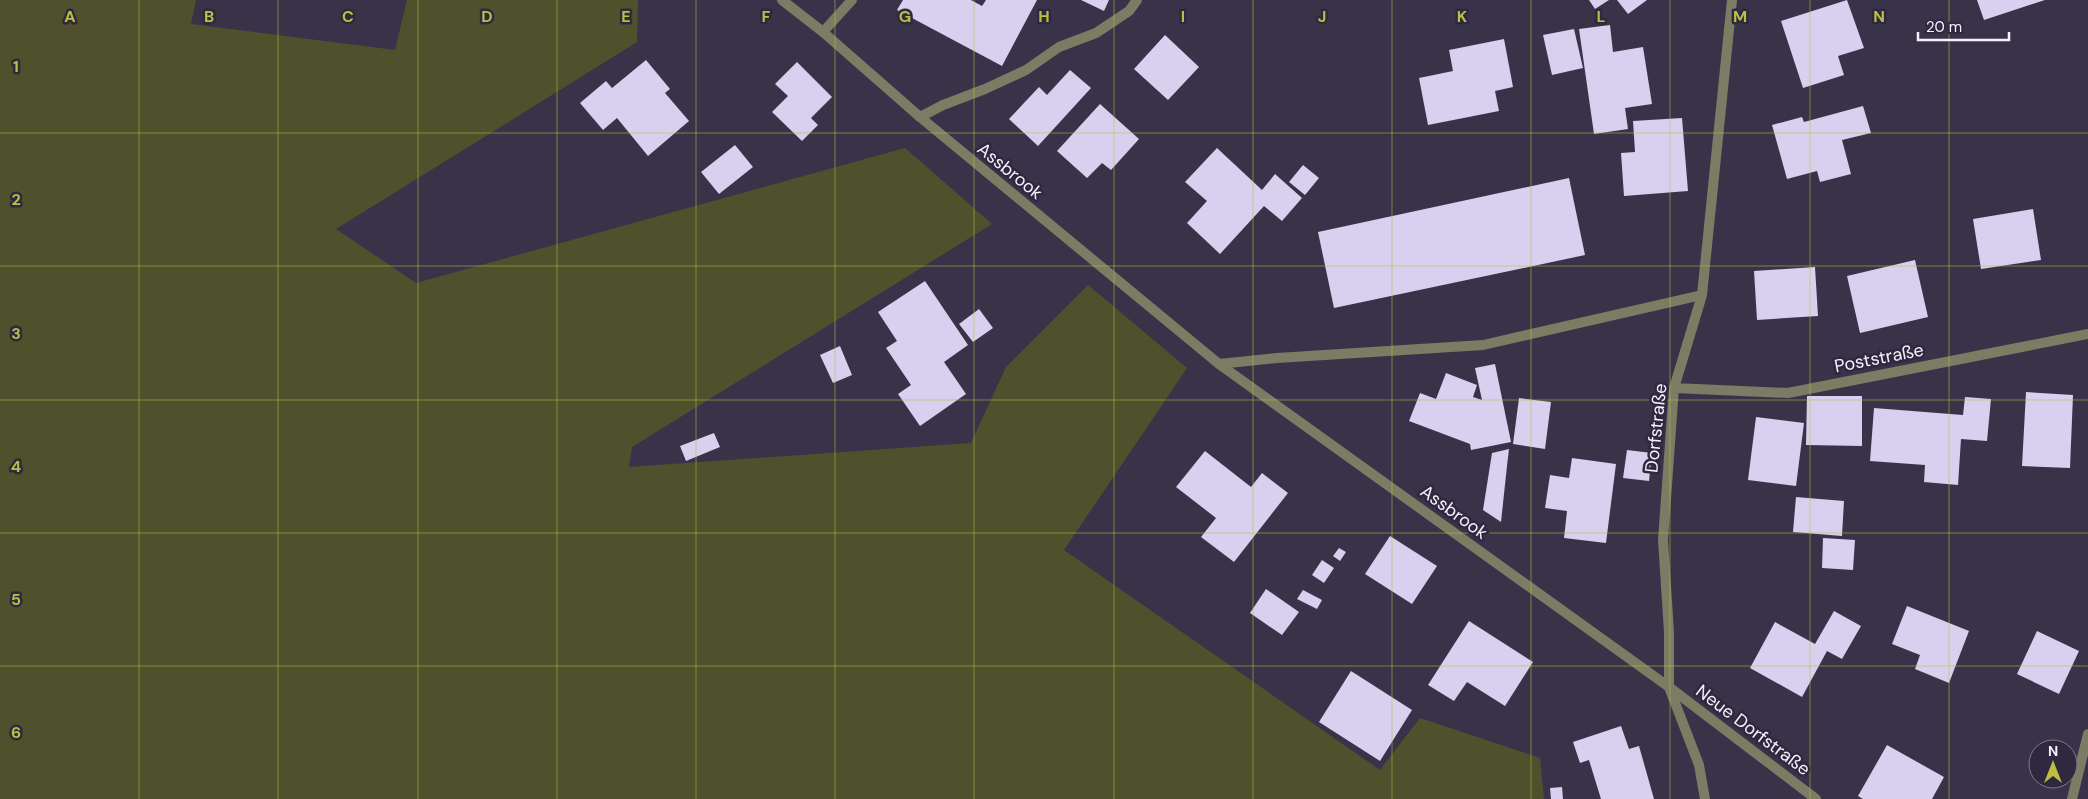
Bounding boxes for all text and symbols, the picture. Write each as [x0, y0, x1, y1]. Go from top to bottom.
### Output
text: A [64, 6, 76, 27]
text: B [204, 6, 214, 27]
text: C [342, 6, 354, 27]
text: D [481, 6, 493, 27]
text: E [621, 6, 631, 27]
text: F [762, 6, 771, 27]
text: G [899, 6, 911, 27]
text: H [1038, 6, 1050, 27]
text: I [1181, 6, 1185, 27]
text: J [1318, 6, 1326, 27]
text: K [1457, 6, 1468, 27]
text: L [1597, 6, 1606, 27]
text: M [1733, 6, 1747, 27]
text: N [1873, 6, 1885, 27]
scale bar [1918, 10, 2009, 42]
text: 20 m [1926, 17, 1962, 37]
text: 1 [13, 56, 19, 77]
street label: Assbrook [972, 137, 1048, 205]
text: 2 [11, 189, 21, 210]
text: 3 [11, 323, 21, 344]
street label: Poststraße [1832, 338, 1926, 378]
street label: Dorfstraße [1639, 382, 1673, 474]
text: 4 [11, 456, 21, 477]
street label: Assbrook [1415, 479, 1493, 545]
text: 5 [11, 589, 21, 610]
street label: Neue Dorfstraße [1691, 679, 1815, 781]
text: 6 [11, 722, 21, 743]
north arrow [2028, 739, 2078, 789]
text: N [2048, 742, 2058, 760]

